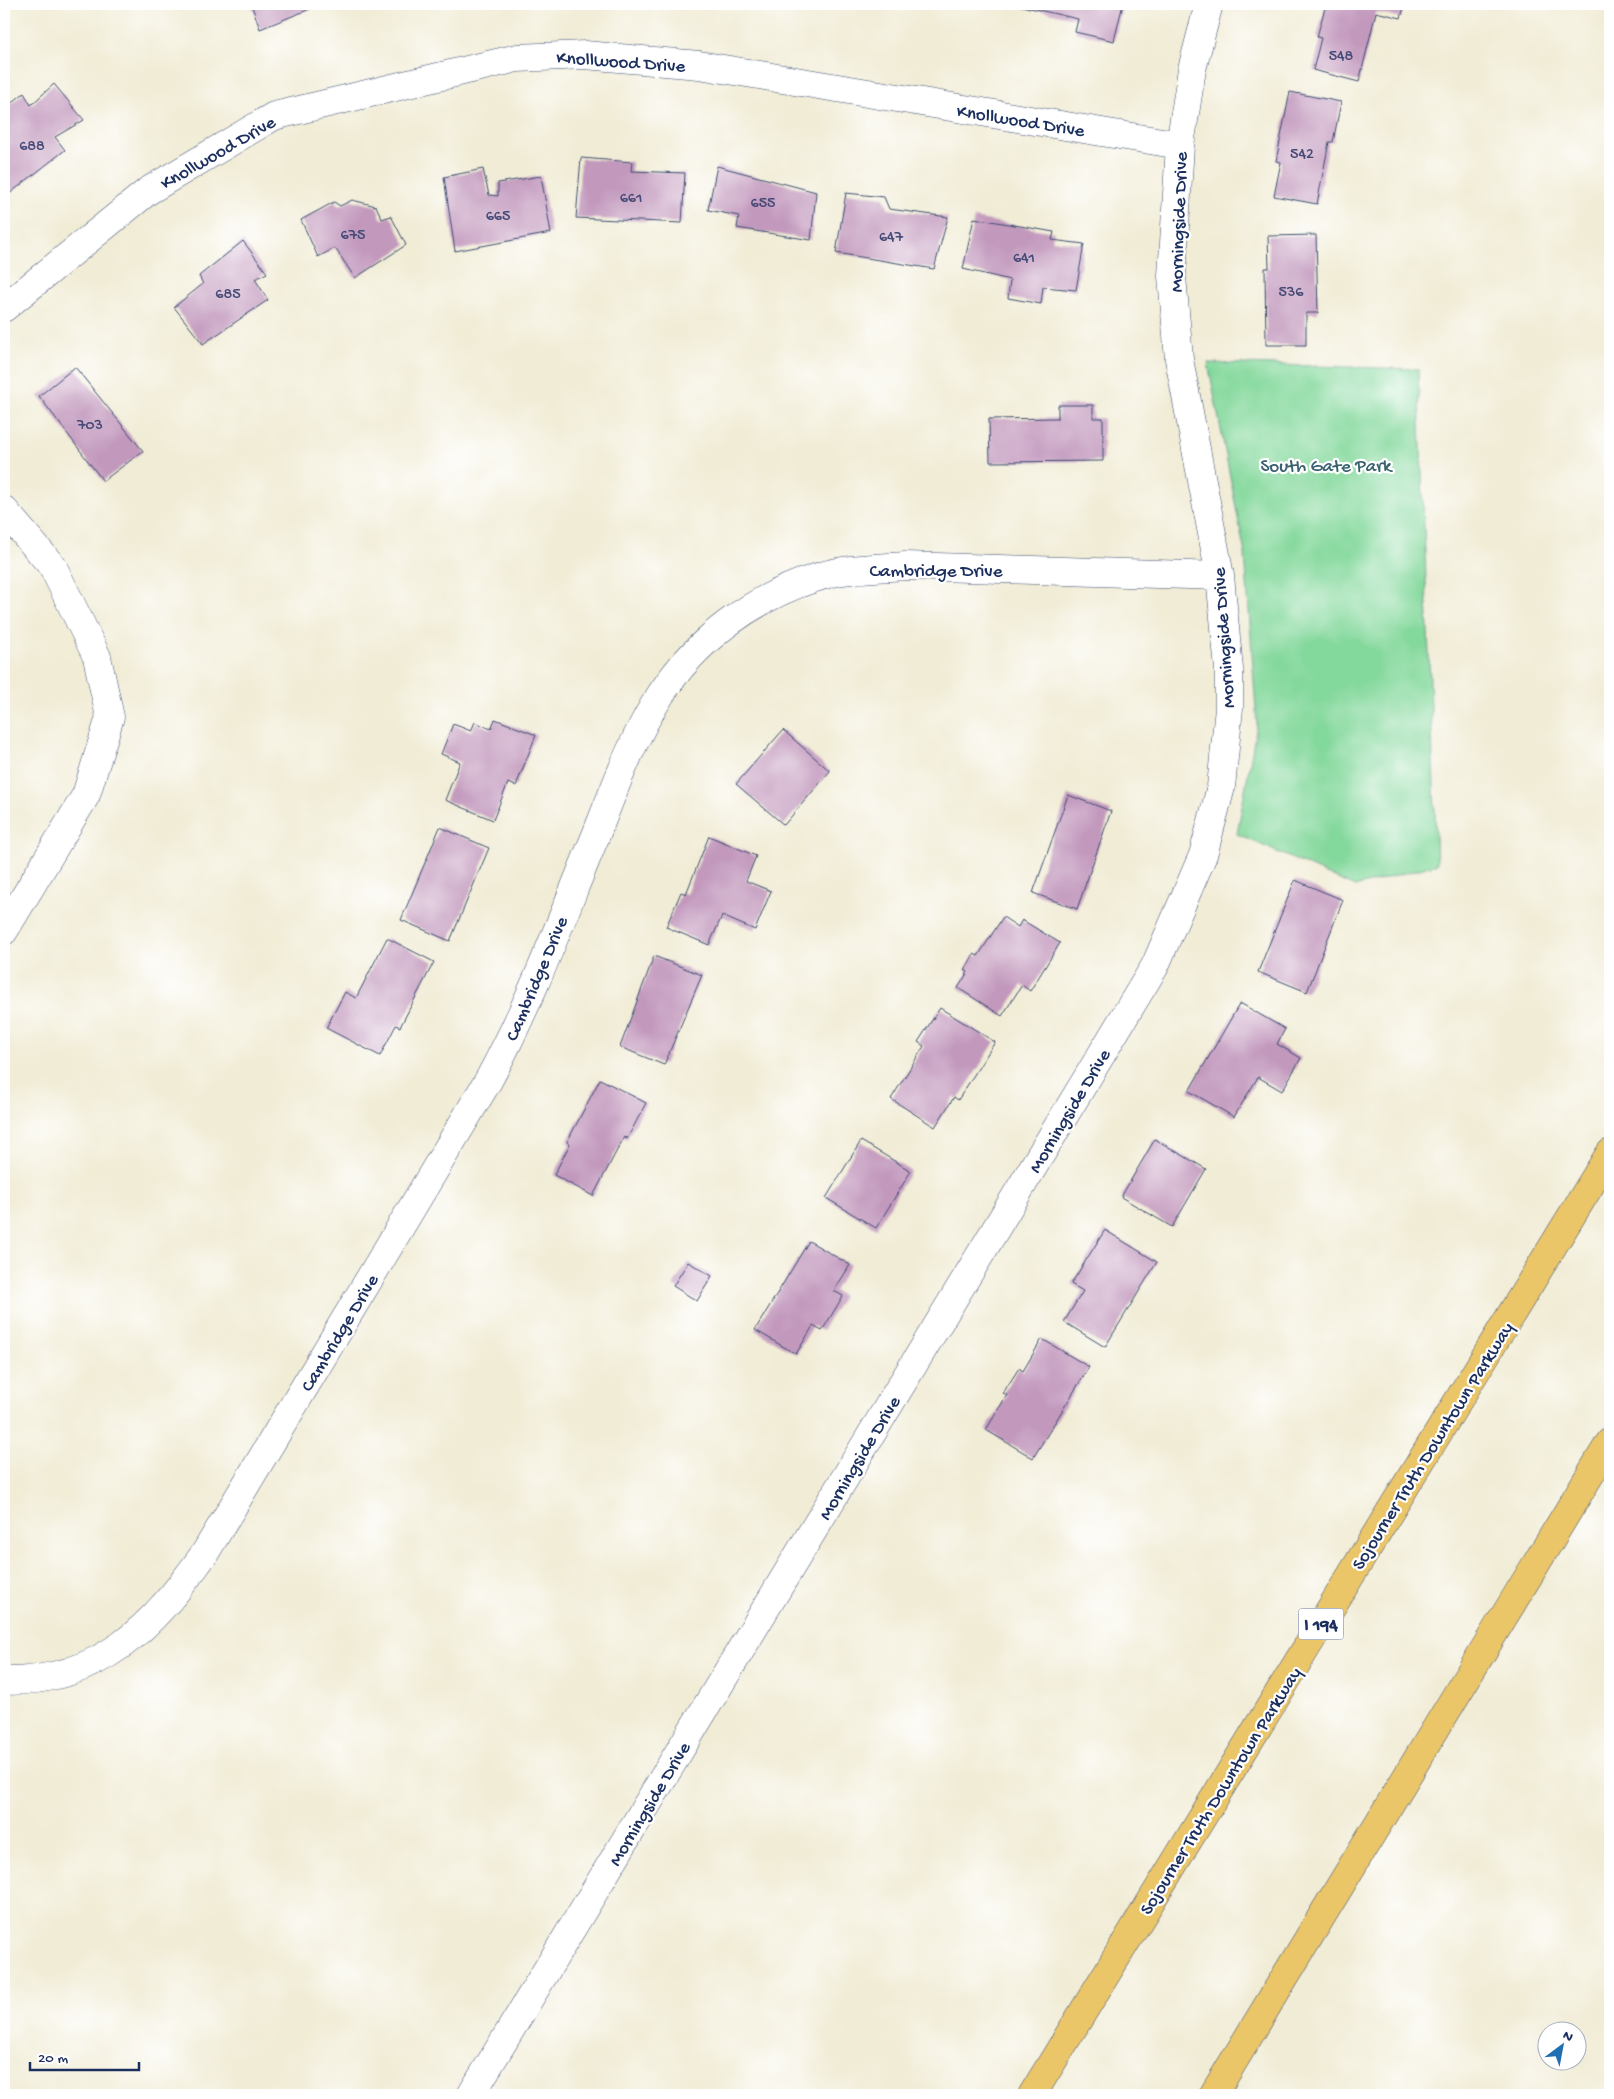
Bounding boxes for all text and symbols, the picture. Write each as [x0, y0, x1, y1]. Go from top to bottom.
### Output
street label: Knollwood Drive [556, 48, 686, 79]
house number: 548 [1329, 48, 1354, 67]
street label: Knollwood Drive [955, 101, 1086, 144]
street label: Knollwood Drive [157, 112, 281, 196]
house number: 688 [19, 138, 45, 157]
house number: 542 [1290, 146, 1314, 165]
street label: Morningside Drive [1167, 151, 1194, 293]
house number: 661 [620, 190, 642, 209]
house number: 655 [751, 195, 775, 214]
house number: 665 [486, 208, 510, 227]
house number: 675 [341, 227, 365, 246]
house number: 647 [879, 229, 904, 248]
house number: 641 [1013, 250, 1035, 269]
house number: 536 [1279, 284, 1304, 303]
house number: 685 [215, 286, 241, 305]
house number: 703 [76, 417, 103, 436]
park label: South Gate Park [1261, 456, 1393, 479]
street label: Cambridge Drive [870, 561, 1003, 584]
street label: Morningside Drive [1209, 567, 1242, 709]
street label: Cambridge Drive [502, 914, 575, 1045]
street label: Morningside Drive [1025, 1045, 1117, 1178]
street label: Cambridge Drive [297, 1271, 385, 1397]
street label: Sojourner Truth Downtown Parkway [1348, 1318, 1520, 1575]
street label: Morningside Drive [815, 1392, 907, 1525]
road number: I 194 [1298, 1608, 1344, 1640]
street label: Sojourner Truth Downtown Parkway [1136, 1663, 1308, 1920]
street label: Morningside Drive [605, 1738, 697, 1871]
north arrow [1536, 2022, 1586, 2072]
text: N [1559, 2027, 1576, 2047]
scale bar [30, 2039, 139, 2071]
text: 20 m [38, 2050, 68, 2068]

